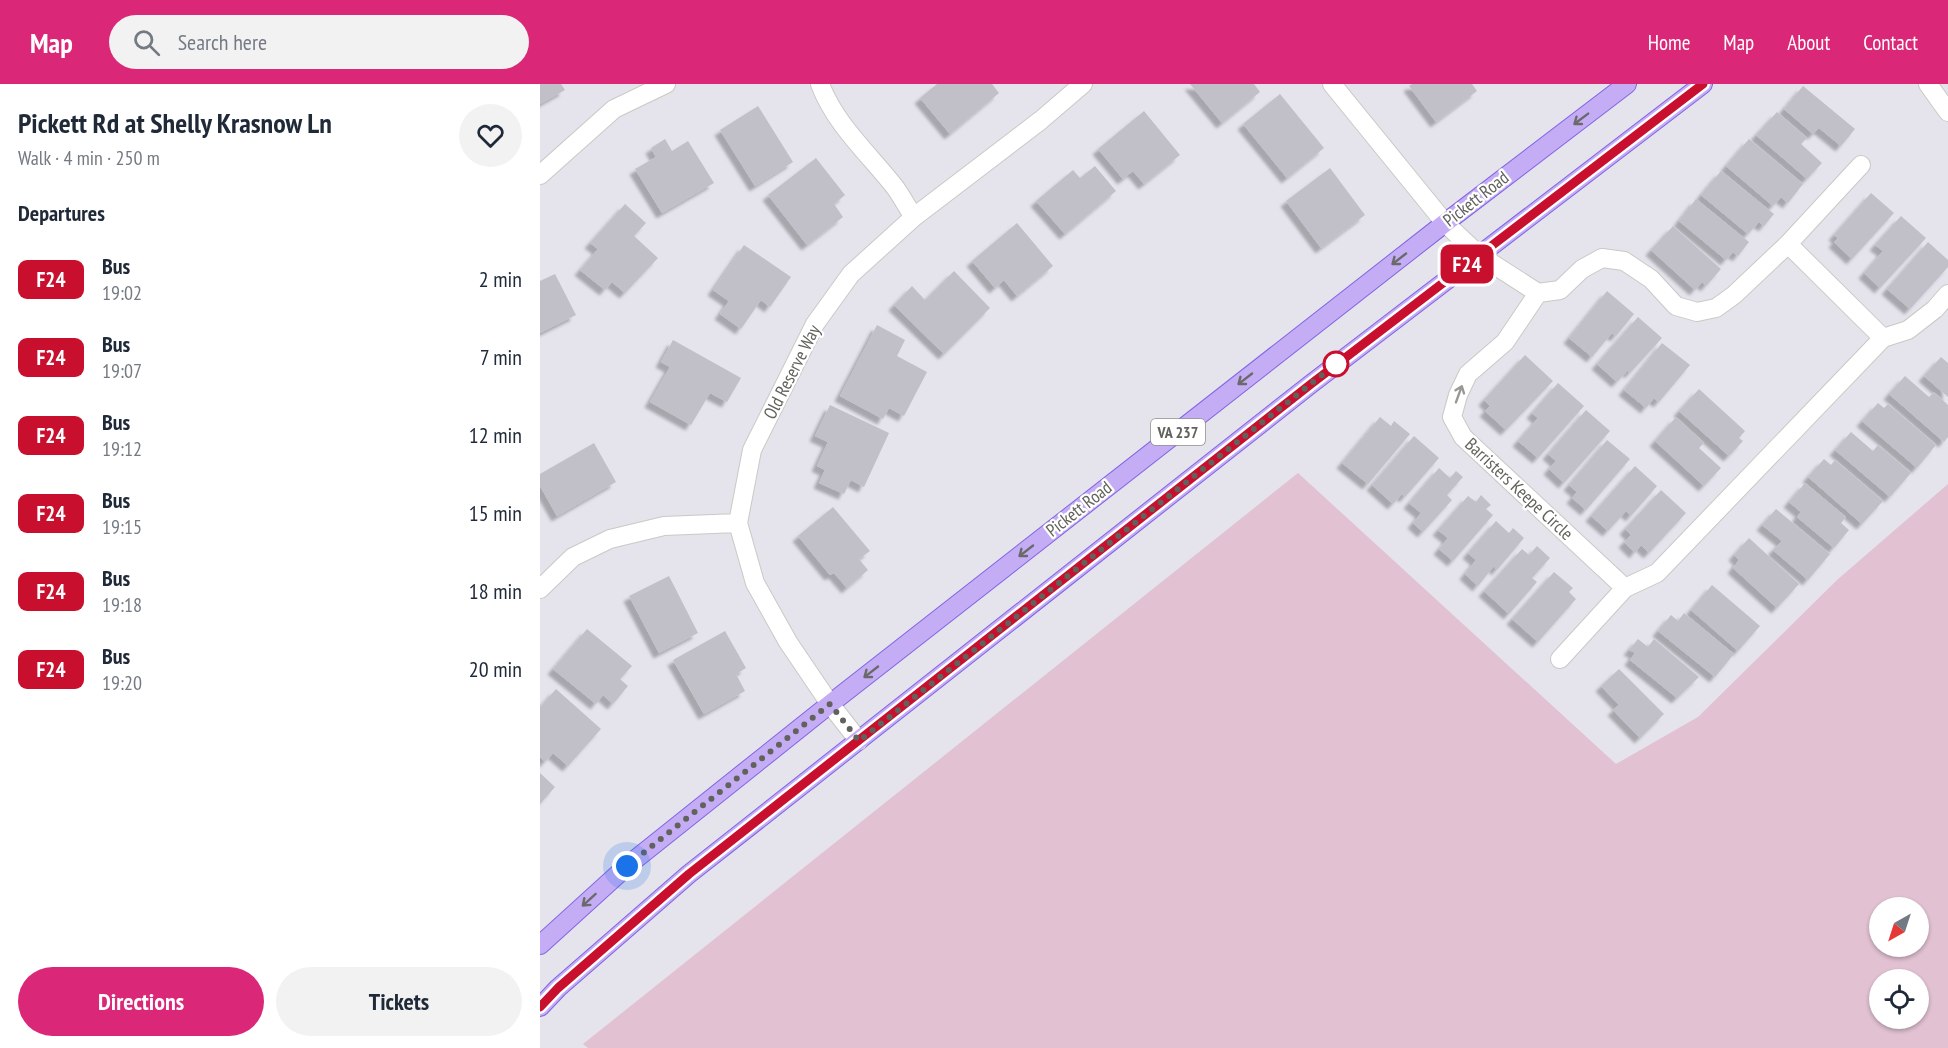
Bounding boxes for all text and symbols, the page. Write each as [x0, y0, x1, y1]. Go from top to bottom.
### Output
search box [109, 15, 529, 69]
text: Map [30, 24, 73, 61]
icon: search [130, 26, 163, 59]
text: Search here [178, 28, 267, 56]
text: Home [1648, 29, 1690, 56]
text: Map [1723, 29, 1754, 56]
text: About [1787, 29, 1830, 56]
text: Contact [1863, 29, 1918, 56]
text: Pickett Rd at Shelly Krasnow Ln [18, 104, 332, 141]
button: heart [459, 104, 522, 167]
one-way arrow [1573, 113, 1589, 126]
text: Walk · 4 min · 250 m [18, 145, 160, 171]
street label: Pickett Road [1438, 166, 1513, 231]
text: Departures [18, 199, 105, 227]
line badge: F24 [1432, 244, 1502, 284]
text: F24 [1453, 251, 1481, 278]
text: Bus [102, 252, 130, 280]
one-way arrow [1391, 252, 1407, 265]
text: 2 min [479, 265, 522, 293]
text: F24 [37, 266, 65, 293]
text: 19:02 [102, 280, 142, 306]
street label: Old Reserve Way [758, 321, 825, 423]
text: Bus [102, 330, 130, 358]
text: 7 min [480, 343, 522, 371]
text: F24 [37, 344, 65, 371]
unlabelled marker [1323, 351, 1349, 377]
text: 19:07 [102, 358, 142, 384]
one-way arrow [1238, 373, 1254, 386]
one-way arrow [1455, 385, 1466, 404]
text: Bus [102, 408, 130, 436]
road number: VA 237 [1151, 419, 1205, 445]
text: 12 min [469, 421, 522, 449]
text: F24 [37, 422, 65, 449]
street label: Barristers Keepe Circle [1460, 433, 1578, 545]
text: 19:12 [102, 436, 142, 462]
street label: Pickett Road [1041, 476, 1116, 541]
text: Bus [102, 486, 130, 514]
text: 15 min [469, 499, 522, 527]
text: F24 [37, 500, 65, 527]
text: 19:15 [102, 514, 142, 540]
one-way arrow [1018, 545, 1034, 558]
text: Bus [102, 564, 130, 592]
text: 18 min [469, 577, 522, 605]
text: F24 [37, 578, 65, 605]
text: 19:18 [102, 592, 142, 618]
text: Bus [102, 642, 130, 670]
text: 20 min [469, 655, 522, 683]
text: F24 [37, 656, 65, 683]
one-way arrow [863, 666, 879, 679]
text: 19:20 [102, 670, 142, 696]
your location [612, 851, 642, 881]
one-way arrow [582, 893, 597, 907]
north arrow [1869, 897, 1929, 957]
map controls [1869, 897, 1929, 1029]
button: Directions [18, 967, 264, 1036]
button: Tickets [276, 967, 522, 1036]
button: locate [1869, 969, 1929, 1029]

